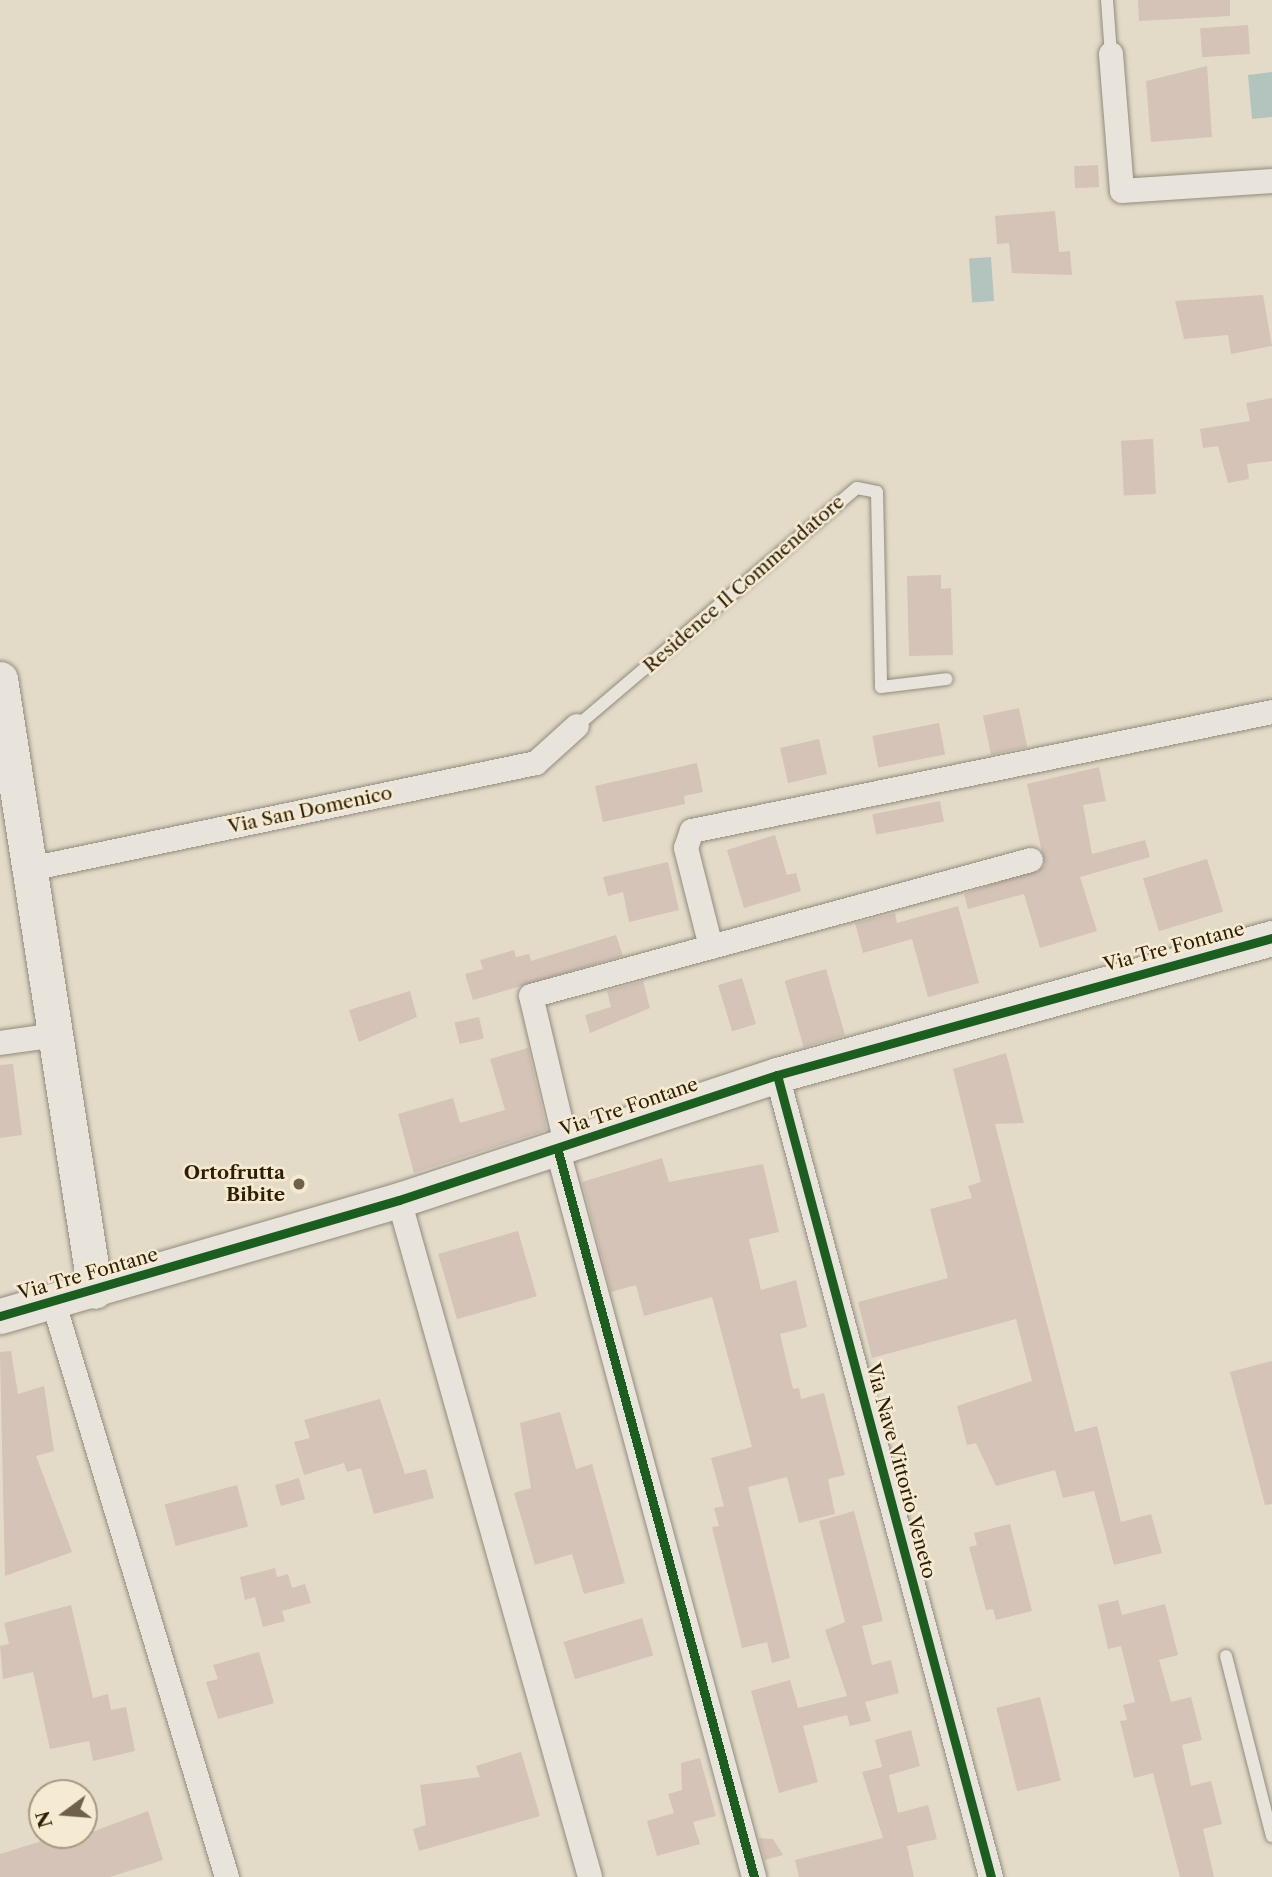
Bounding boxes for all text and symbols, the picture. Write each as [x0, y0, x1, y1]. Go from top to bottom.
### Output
street label: Residence Il Commendatore [639, 491, 849, 677]
street label: Via San Domenico [226, 781, 394, 839]
street label: Via Tre Fontane [1101, 917, 1247, 977]
street label: Via Tre Fontane [557, 1073, 701, 1141]
place label: Ortofrutta Bibite [184, 1162, 285, 1206]
marker: Ortofrutta Bibite [291, 1176, 307, 1192]
street label: Via Tre Fontane [15, 1243, 161, 1305]
street label: Via Nave Vittorio Veneto [861, 1360, 941, 1582]
north arrow [28, 1779, 98, 1849]
text: N [31, 1808, 58, 1830]

